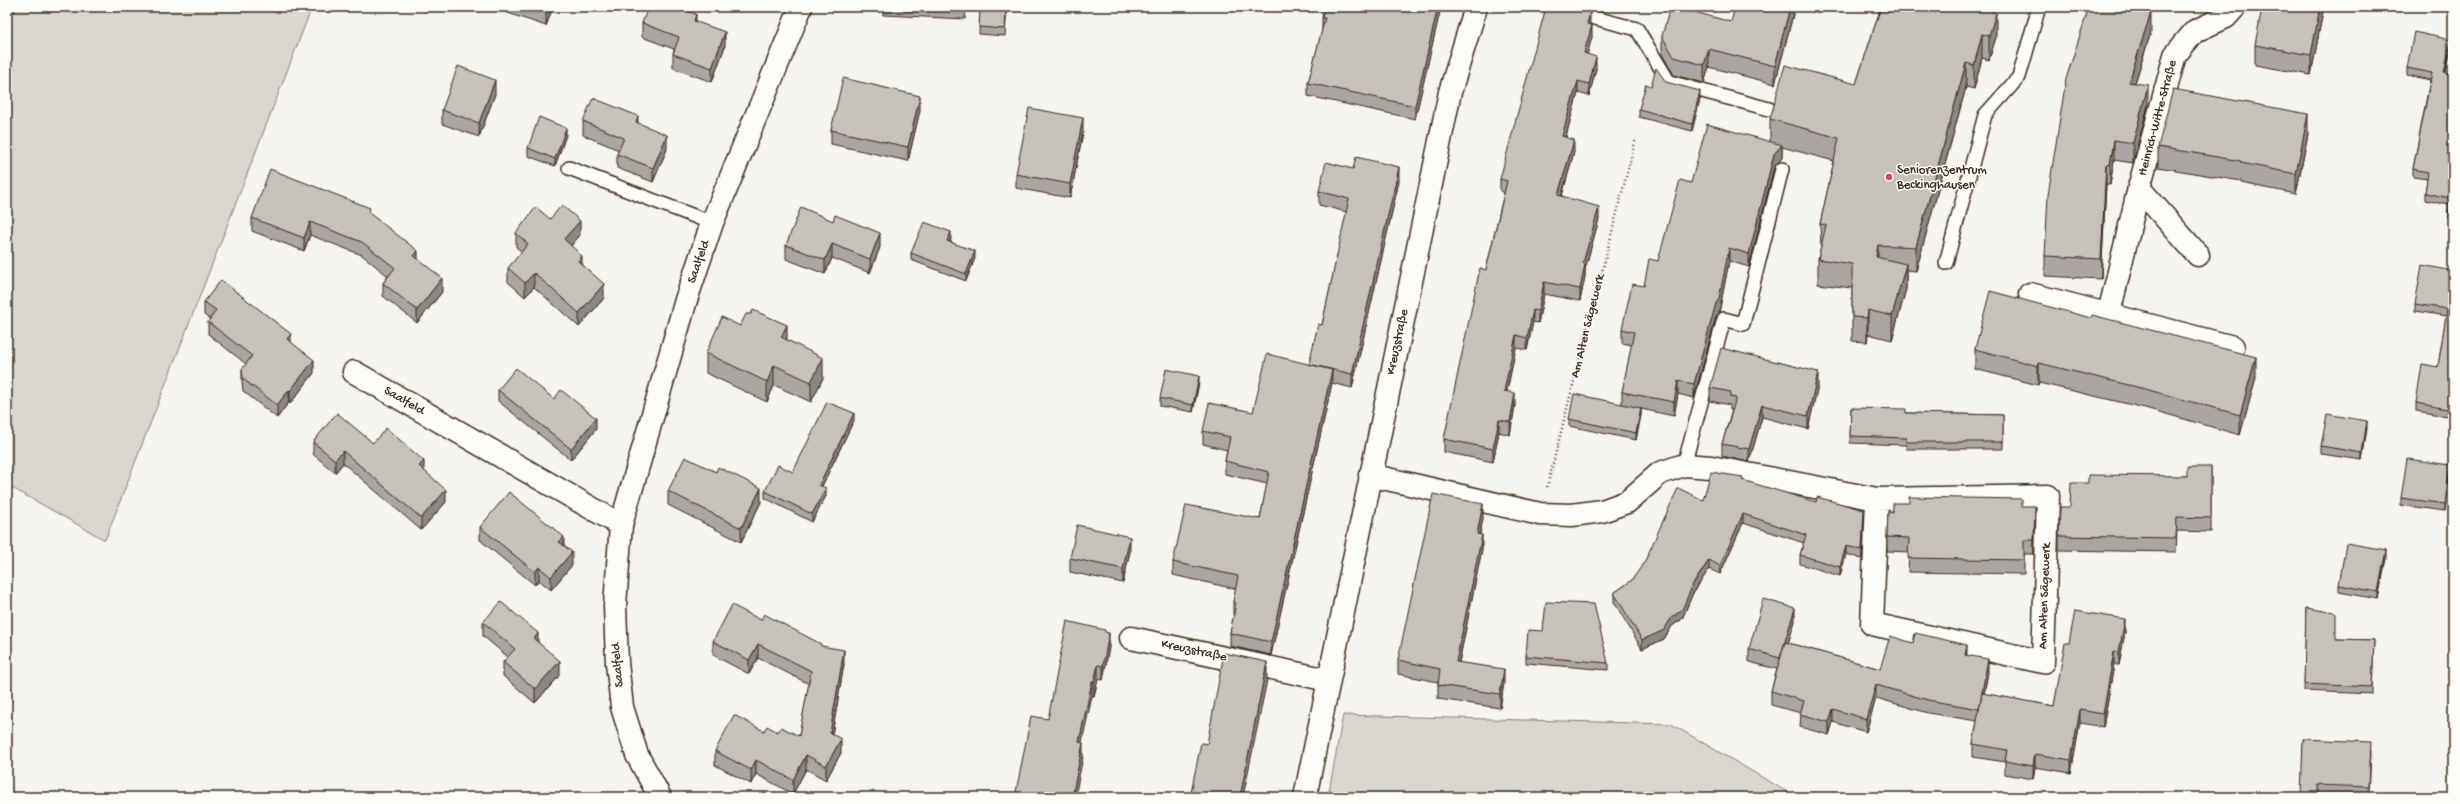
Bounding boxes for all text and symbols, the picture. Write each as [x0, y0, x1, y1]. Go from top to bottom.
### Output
street label: Heinrich-Witte-Straße [2135, 58, 2181, 177]
place label: Seniorenzentrum Beckinghausen [1896, 163, 1987, 193]
marker: Seniorenzentrum Beckinghausen [1884, 172, 1894, 182]
street label: Saalfeld [685, 237, 714, 285]
street label: Am Alten Sägewerk [1568, 271, 1608, 379]
street label: Kreuzstraße [1384, 307, 1412, 376]
street label: Saalfeld [381, 383, 428, 419]
street label: Am Alten Sägewerk [2036, 541, 2054, 649]
street label: Kreuzstraße [1160, 637, 1229, 665]
street label: Saalfeld [608, 641, 627, 688]

